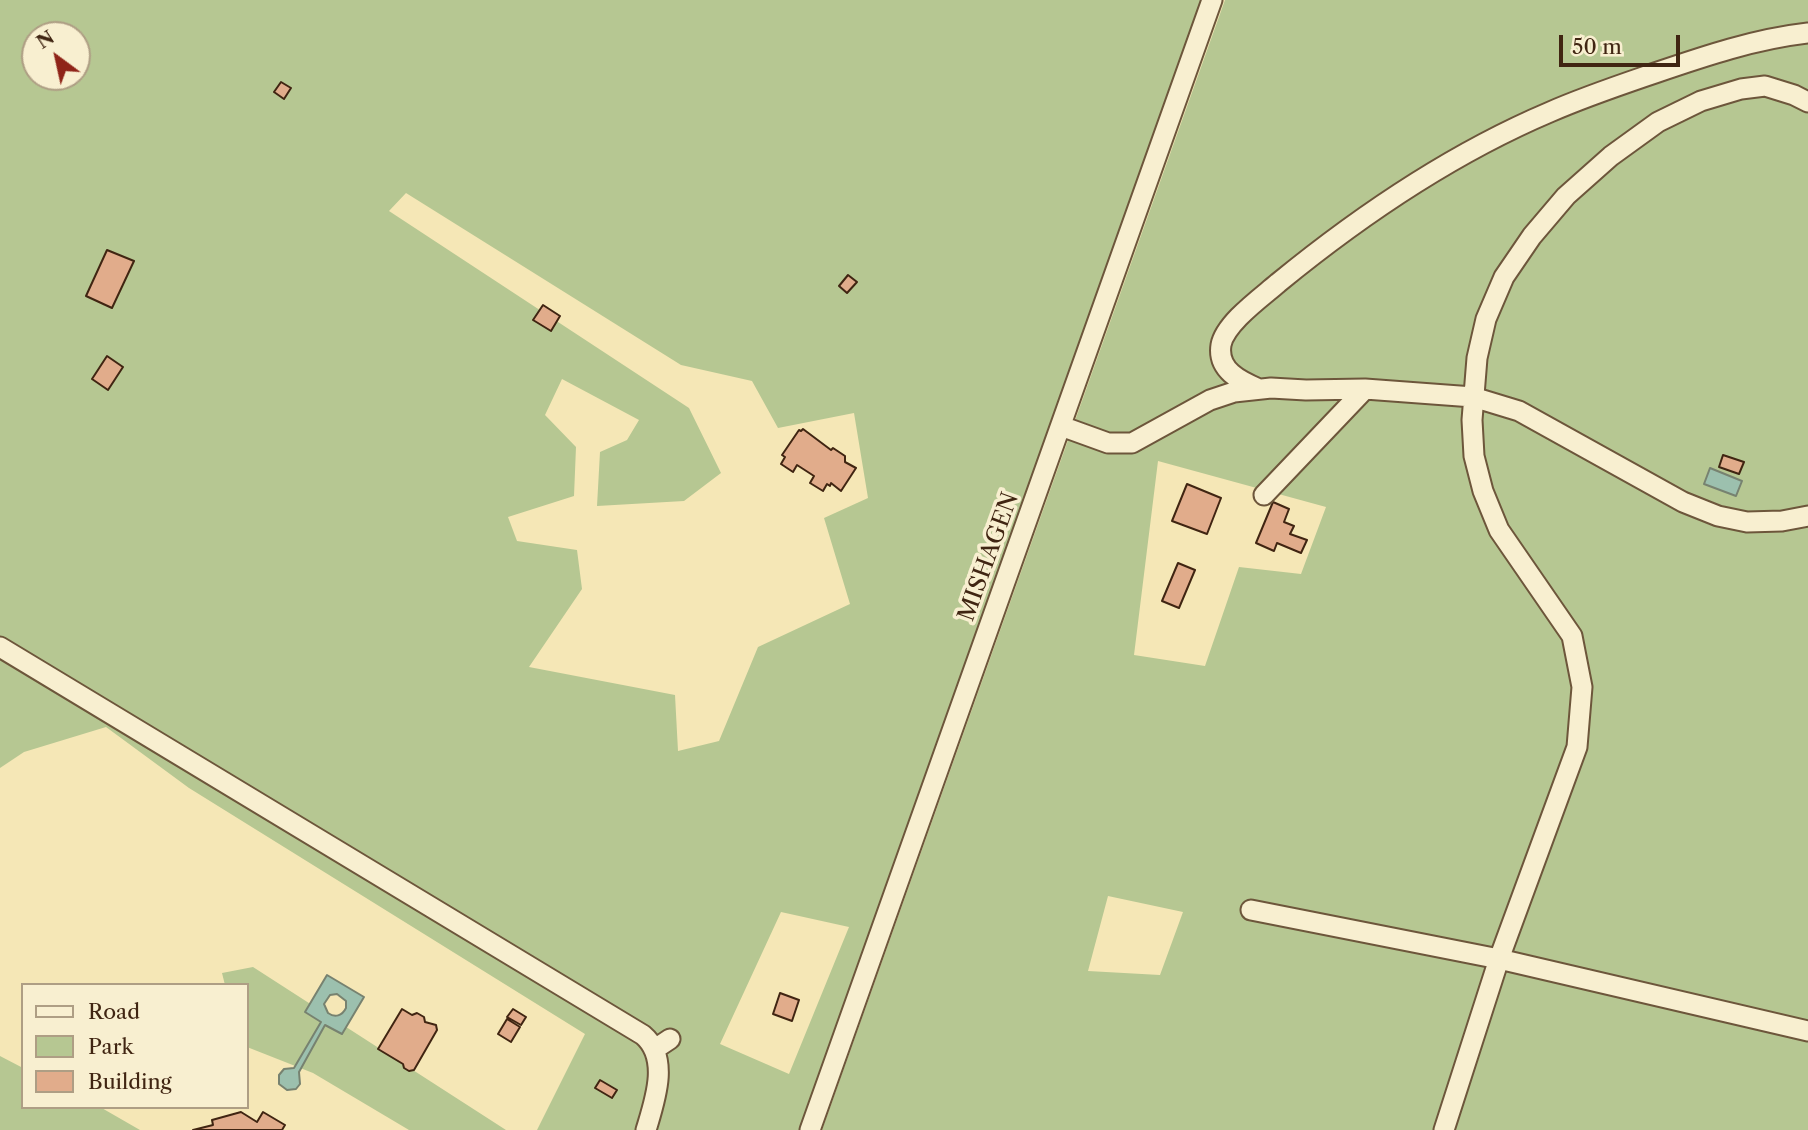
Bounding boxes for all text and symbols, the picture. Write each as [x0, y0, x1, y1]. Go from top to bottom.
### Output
north arrow [21, 21, 91, 91]
scale bar [1563, 21, 1684, 65]
text: N [32, 26, 59, 54]
text: 50 m [1572, 34, 1622, 59]
street label: MISHAGEN [953, 489, 1025, 625]
legend [21, 983, 248, 1109]
text: Road [88, 999, 140, 1024]
text: Park [88, 1034, 134, 1059]
text: Building [88, 1069, 172, 1094]

